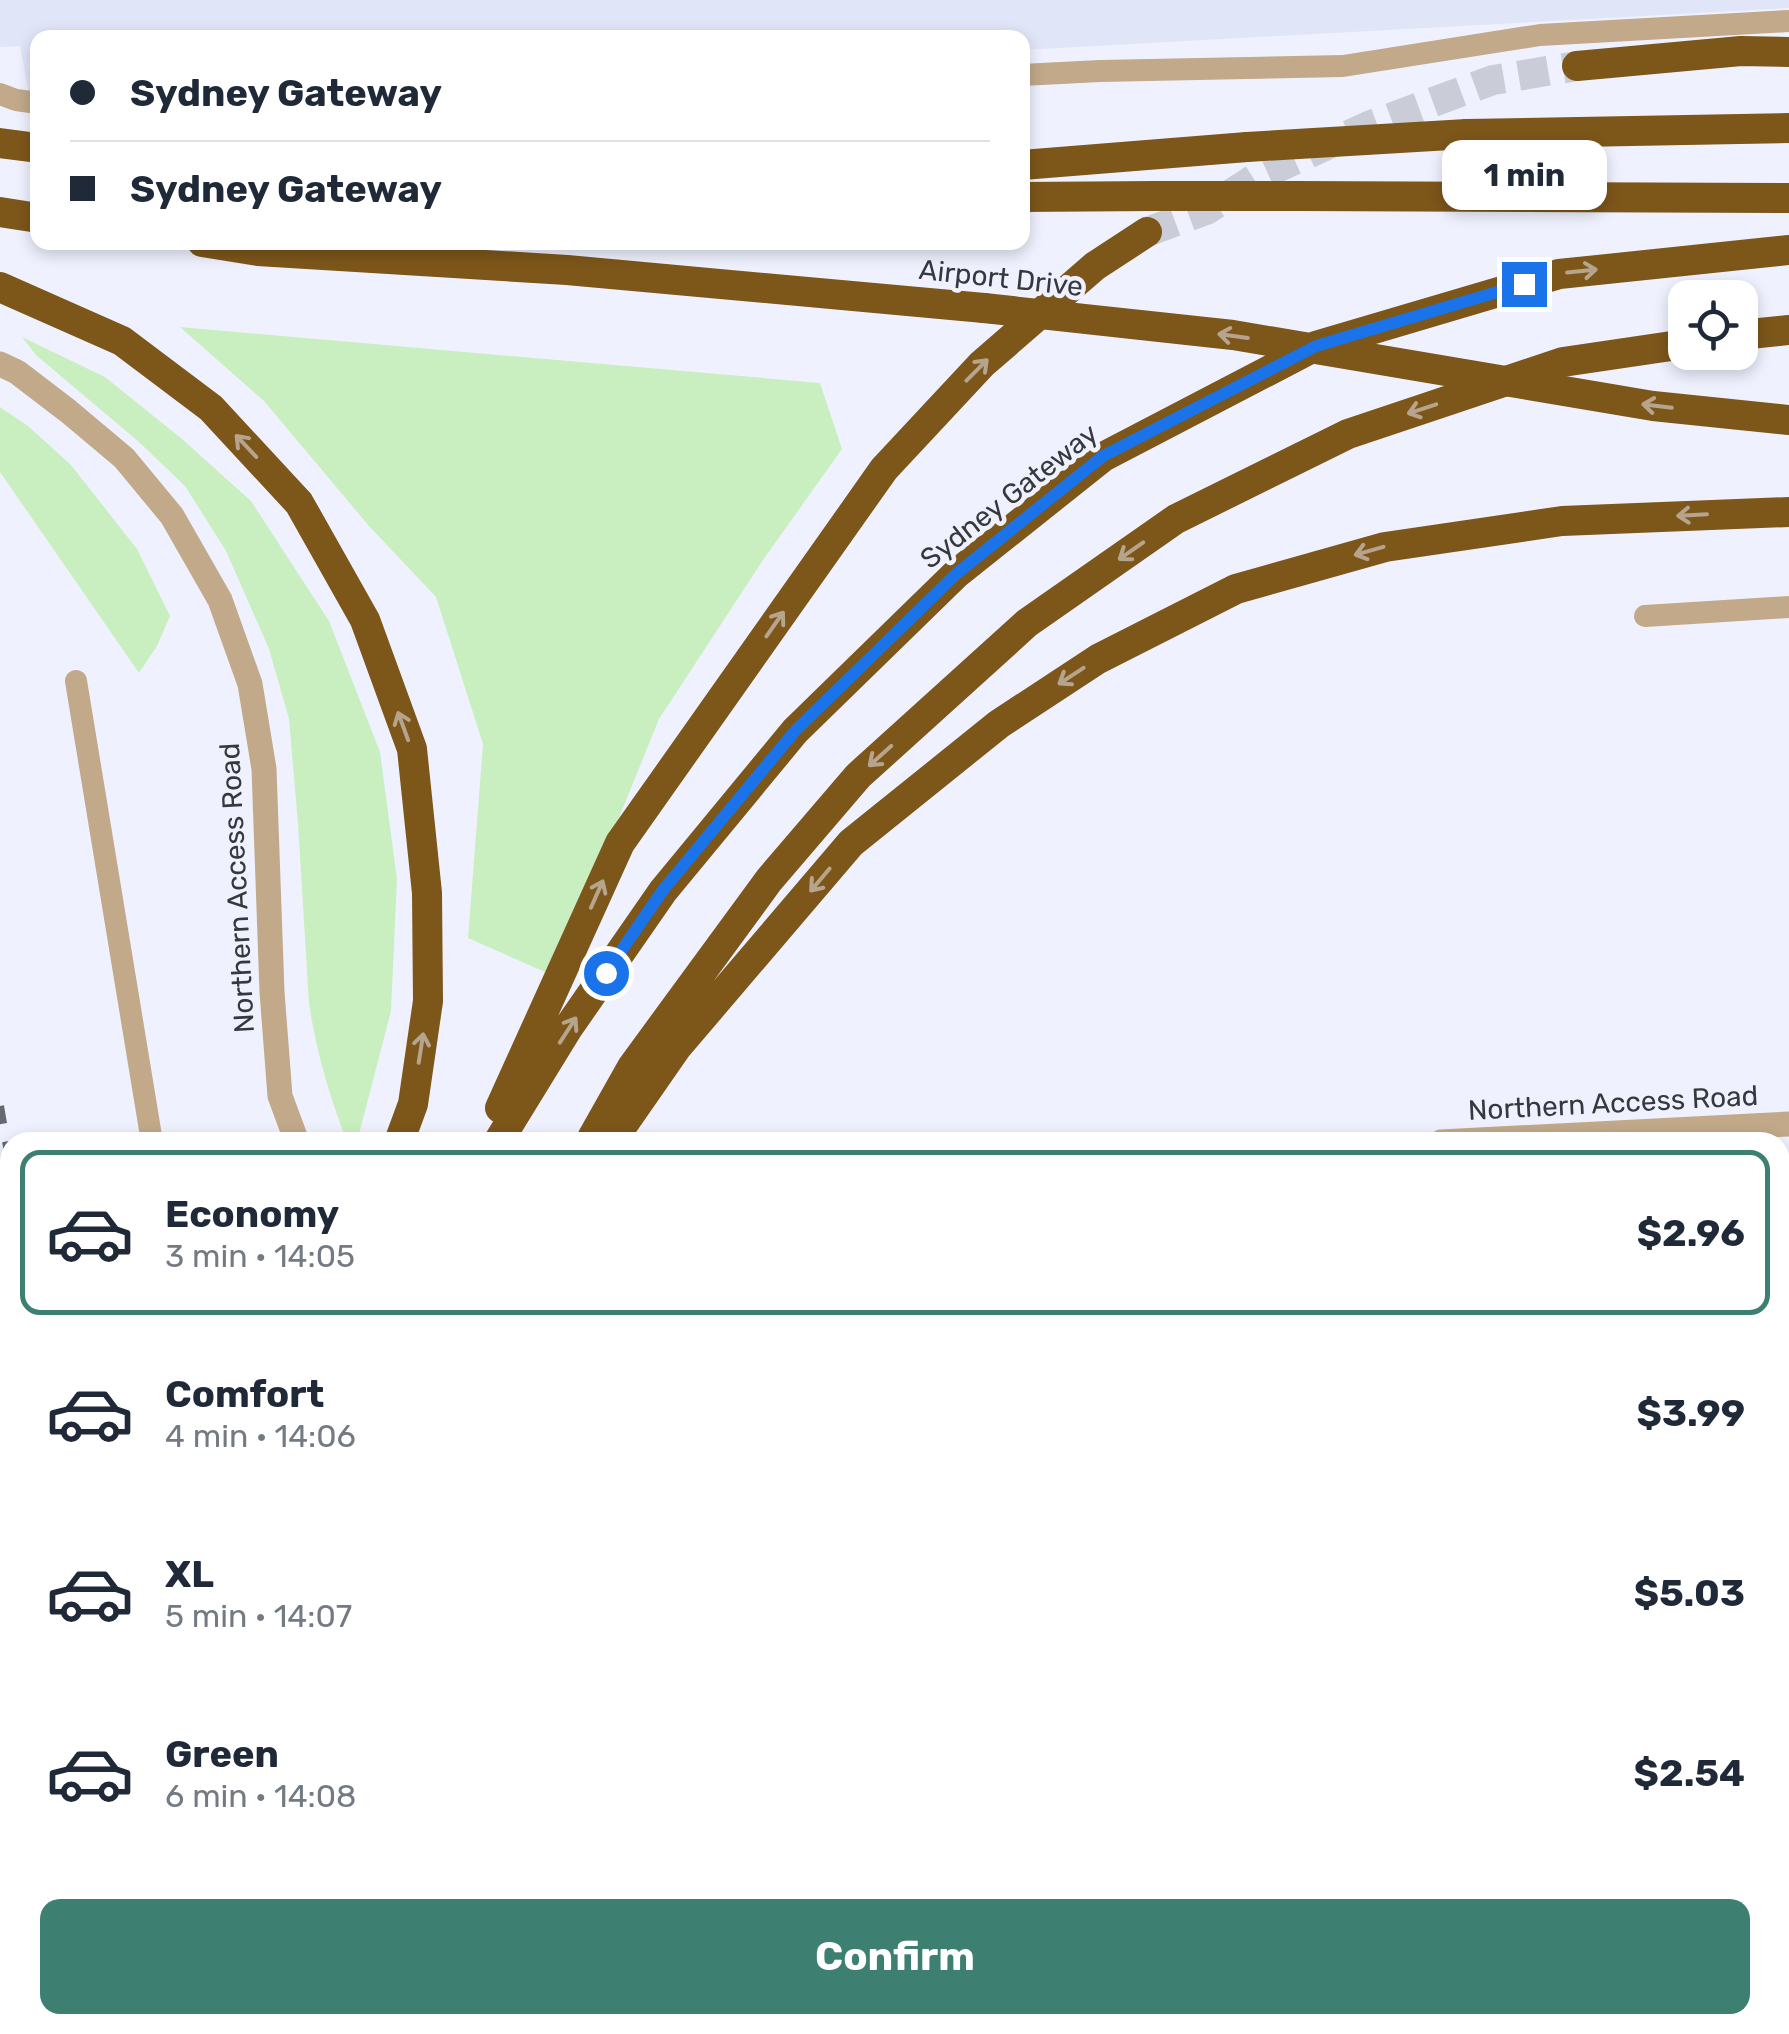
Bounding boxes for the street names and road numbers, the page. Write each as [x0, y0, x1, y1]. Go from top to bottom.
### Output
street label: Airport Drive [917, 253, 1085, 303]
street label: Sydney Gateway [914, 417, 1104, 575]
street label: Northern Access Road [213, 742, 261, 1034]
street label: Northern Access Road [1467, 1079, 1759, 1127]

